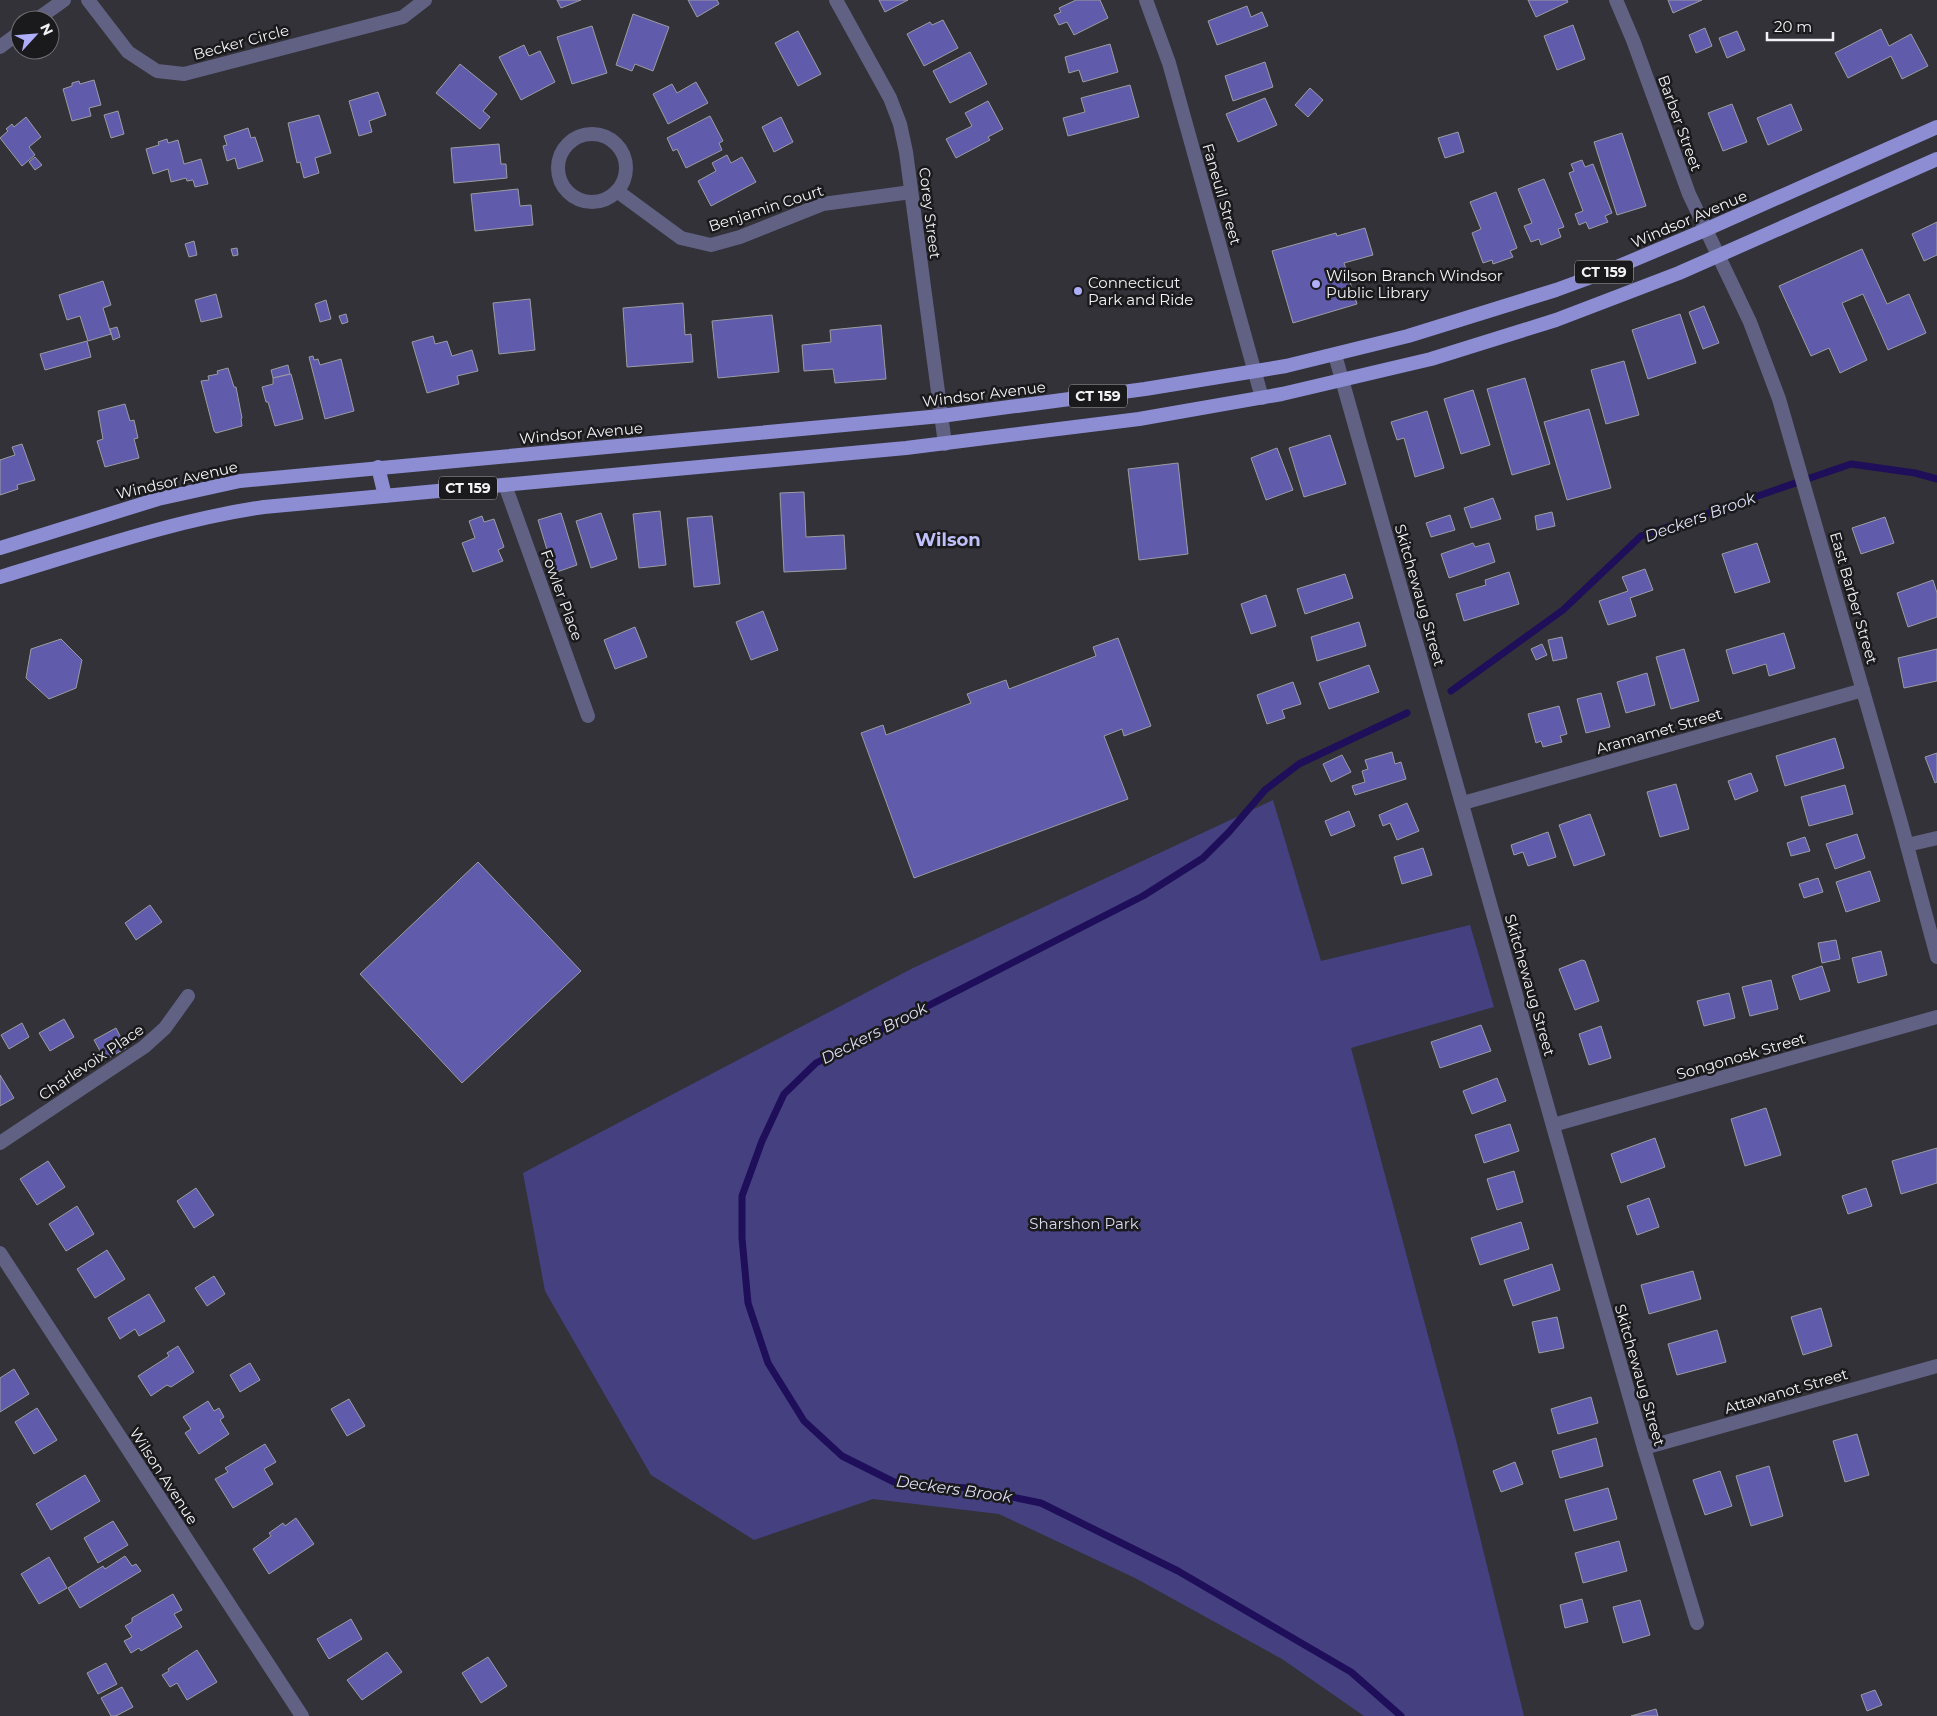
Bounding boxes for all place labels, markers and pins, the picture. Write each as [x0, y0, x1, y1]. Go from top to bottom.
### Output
place label: Wilson Branch Windsor Public Library [1326, 266, 1503, 302]
place label: Connecticut Park and Ride [1088, 273, 1193, 309]
marker: Wilson Branch Windsor Public Library [1310, 278, 1322, 290]
marker: Connecticut Park and Ride [1072, 285, 1084, 297]

